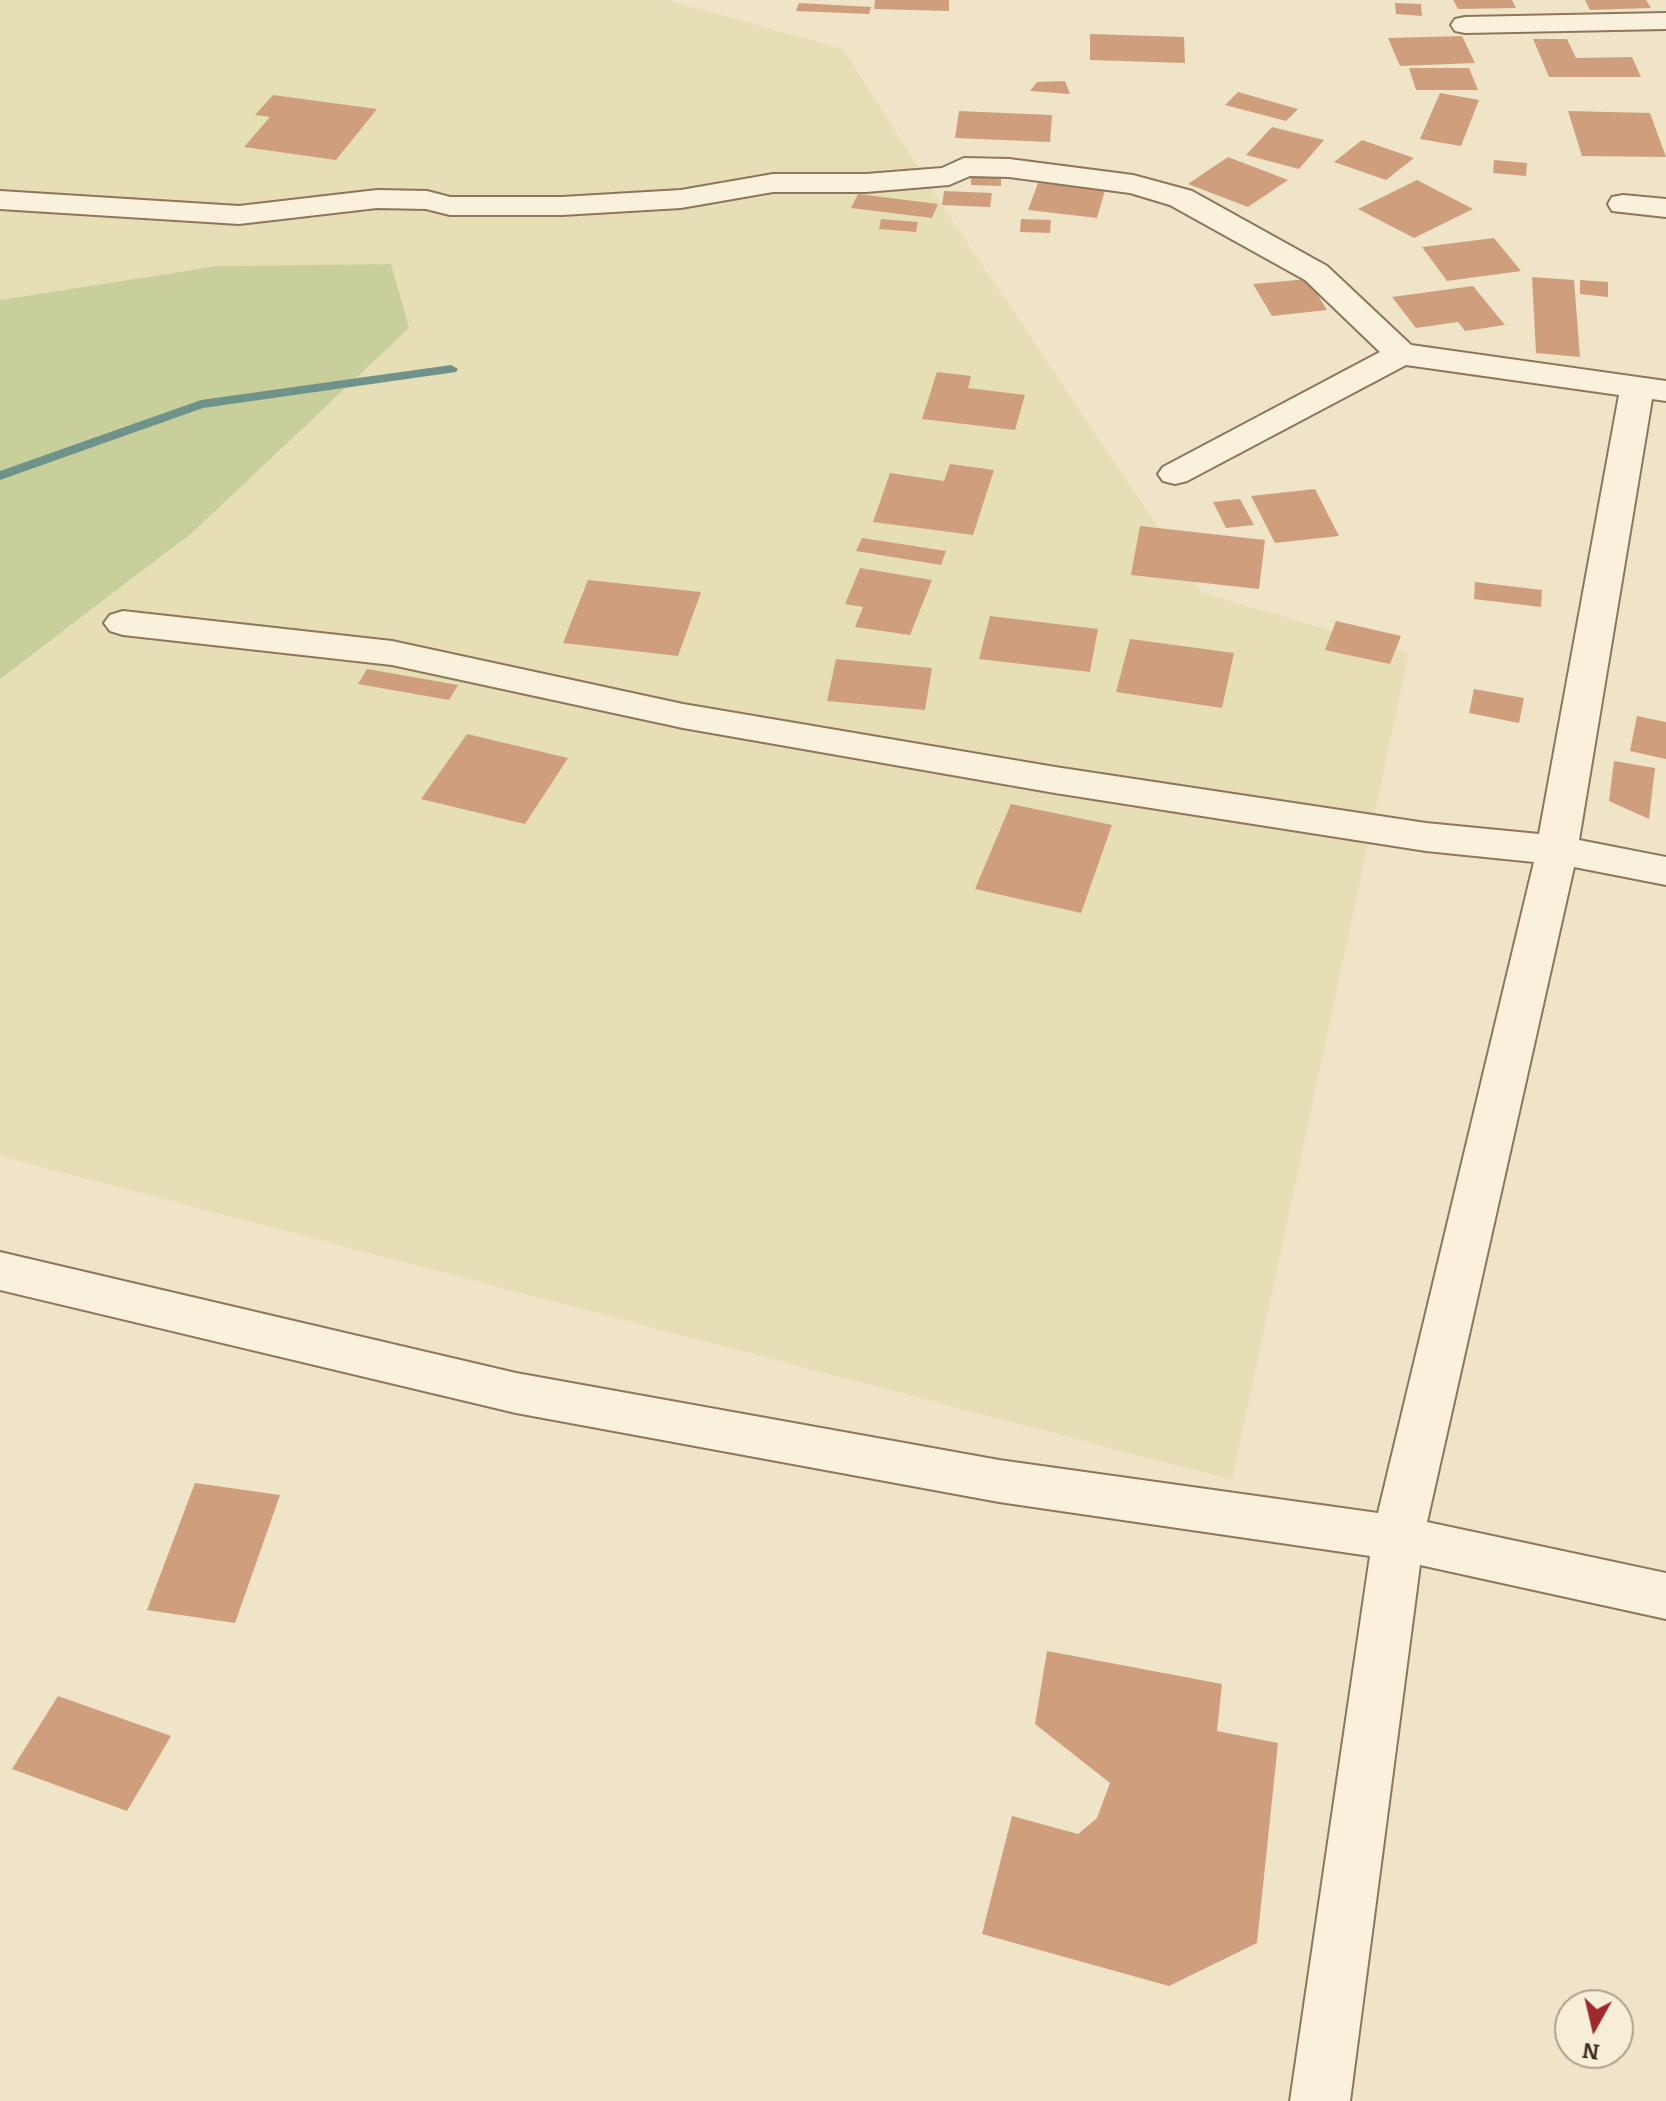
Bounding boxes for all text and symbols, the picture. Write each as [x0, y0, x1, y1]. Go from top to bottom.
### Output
north arrow [1554, 1989, 1634, 2069]
text: N [1581, 2037, 1601, 2066]

